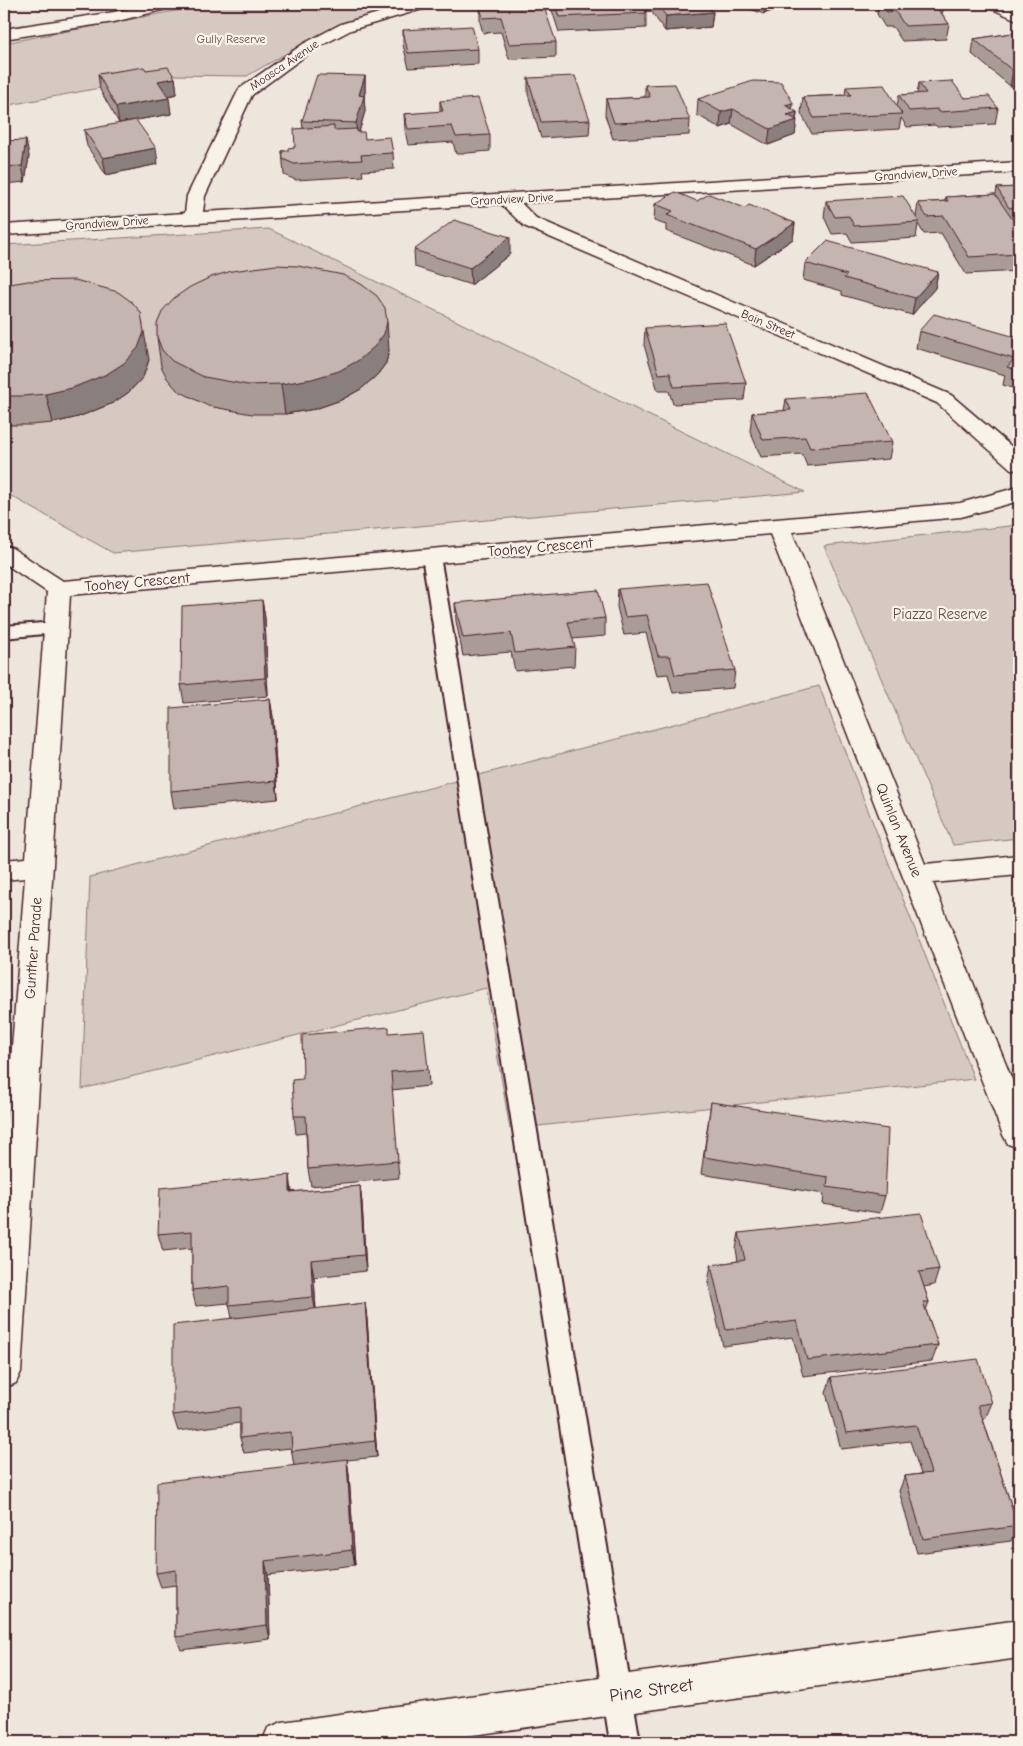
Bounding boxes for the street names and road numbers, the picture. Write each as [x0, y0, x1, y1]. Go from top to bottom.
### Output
street label: Moasca Avenue [247, 37, 321, 93]
street label: Grandview Drive [874, 164, 958, 184]
street label: Grandview Drive [470, 190, 554, 208]
street label: Grandview Drive [65, 213, 149, 233]
street label: Bain Street [739, 306, 798, 342]
street label: Toohey Crescent [487, 533, 594, 561]
street label: Toohey Crescent [84, 568, 191, 596]
street label: Quinlan Avenue [872, 780, 926, 880]
street label: Gunther Parade [20, 896, 46, 999]
street label: Pine Street [608, 1674, 695, 1707]

